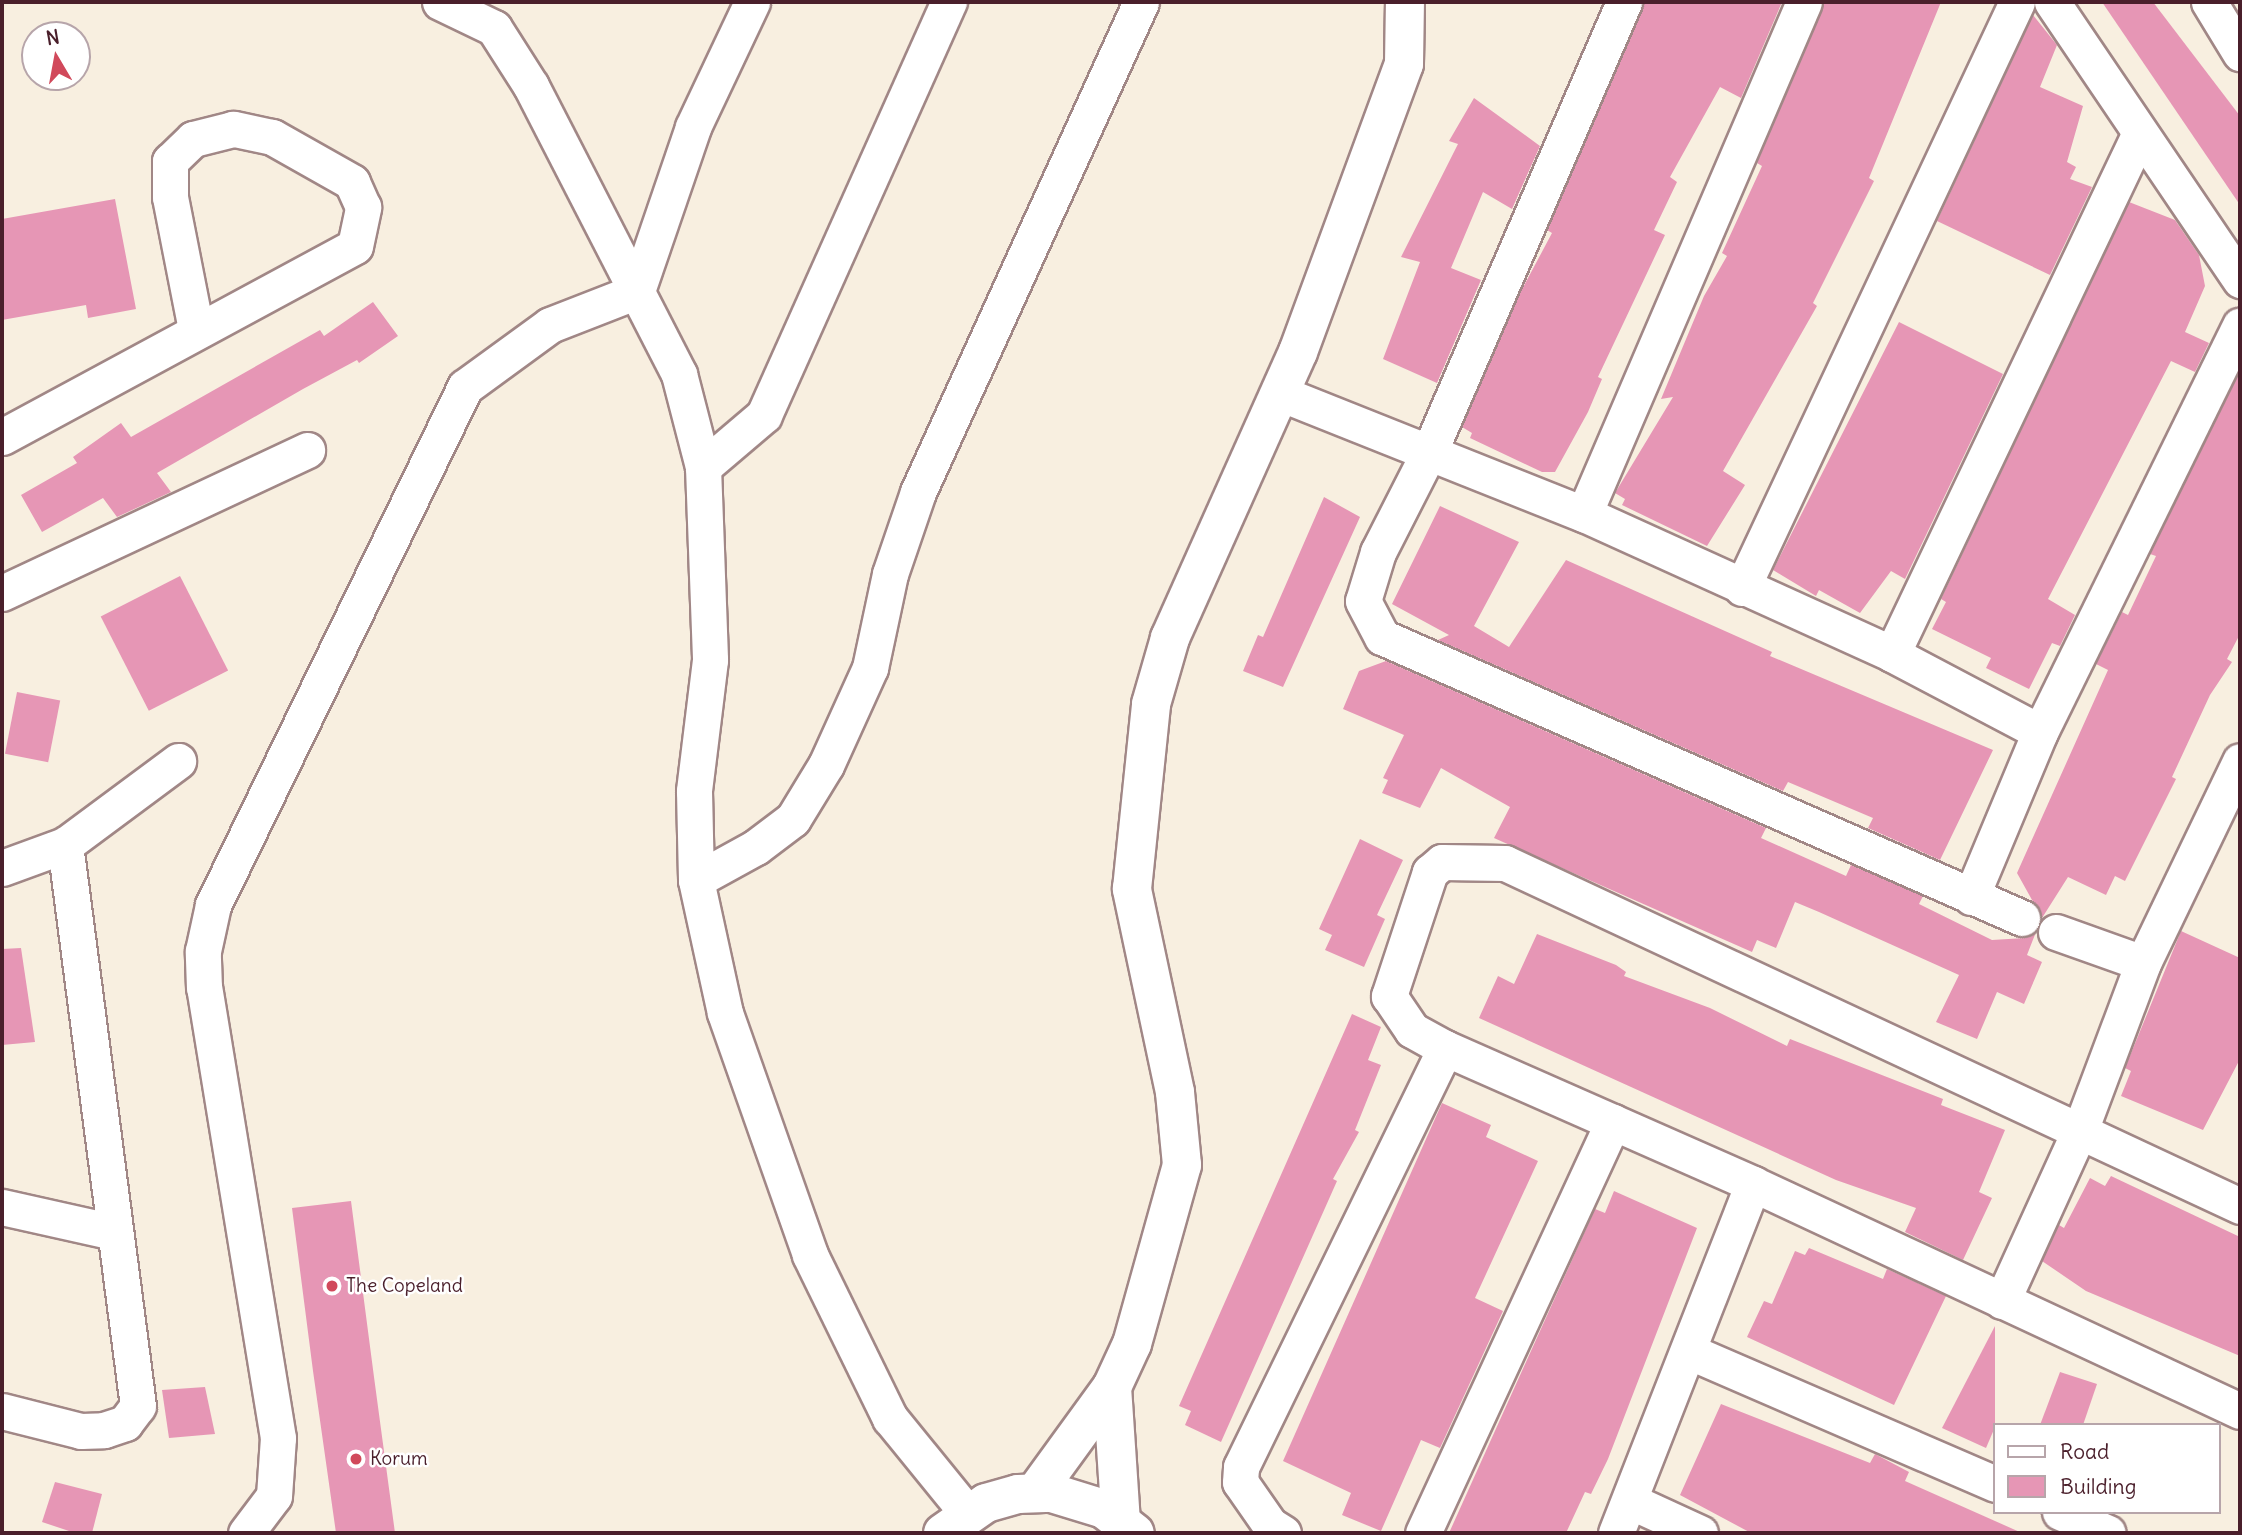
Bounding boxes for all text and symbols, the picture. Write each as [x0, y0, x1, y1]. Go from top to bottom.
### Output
north arrow [21, 21, 91, 91]
text: N [44, 24, 61, 50]
place label: The Copeland [346, 1275, 463, 1297]
marker: The Copeland [324, 1278, 340, 1294]
legend [1994, 1423, 2221, 1514]
text: Road [2060, 1438, 2109, 1465]
place label: Korum [370, 1448, 428, 1470]
marker: Korum [348, 1451, 364, 1467]
text: Building [2060, 1473, 2136, 1500]

